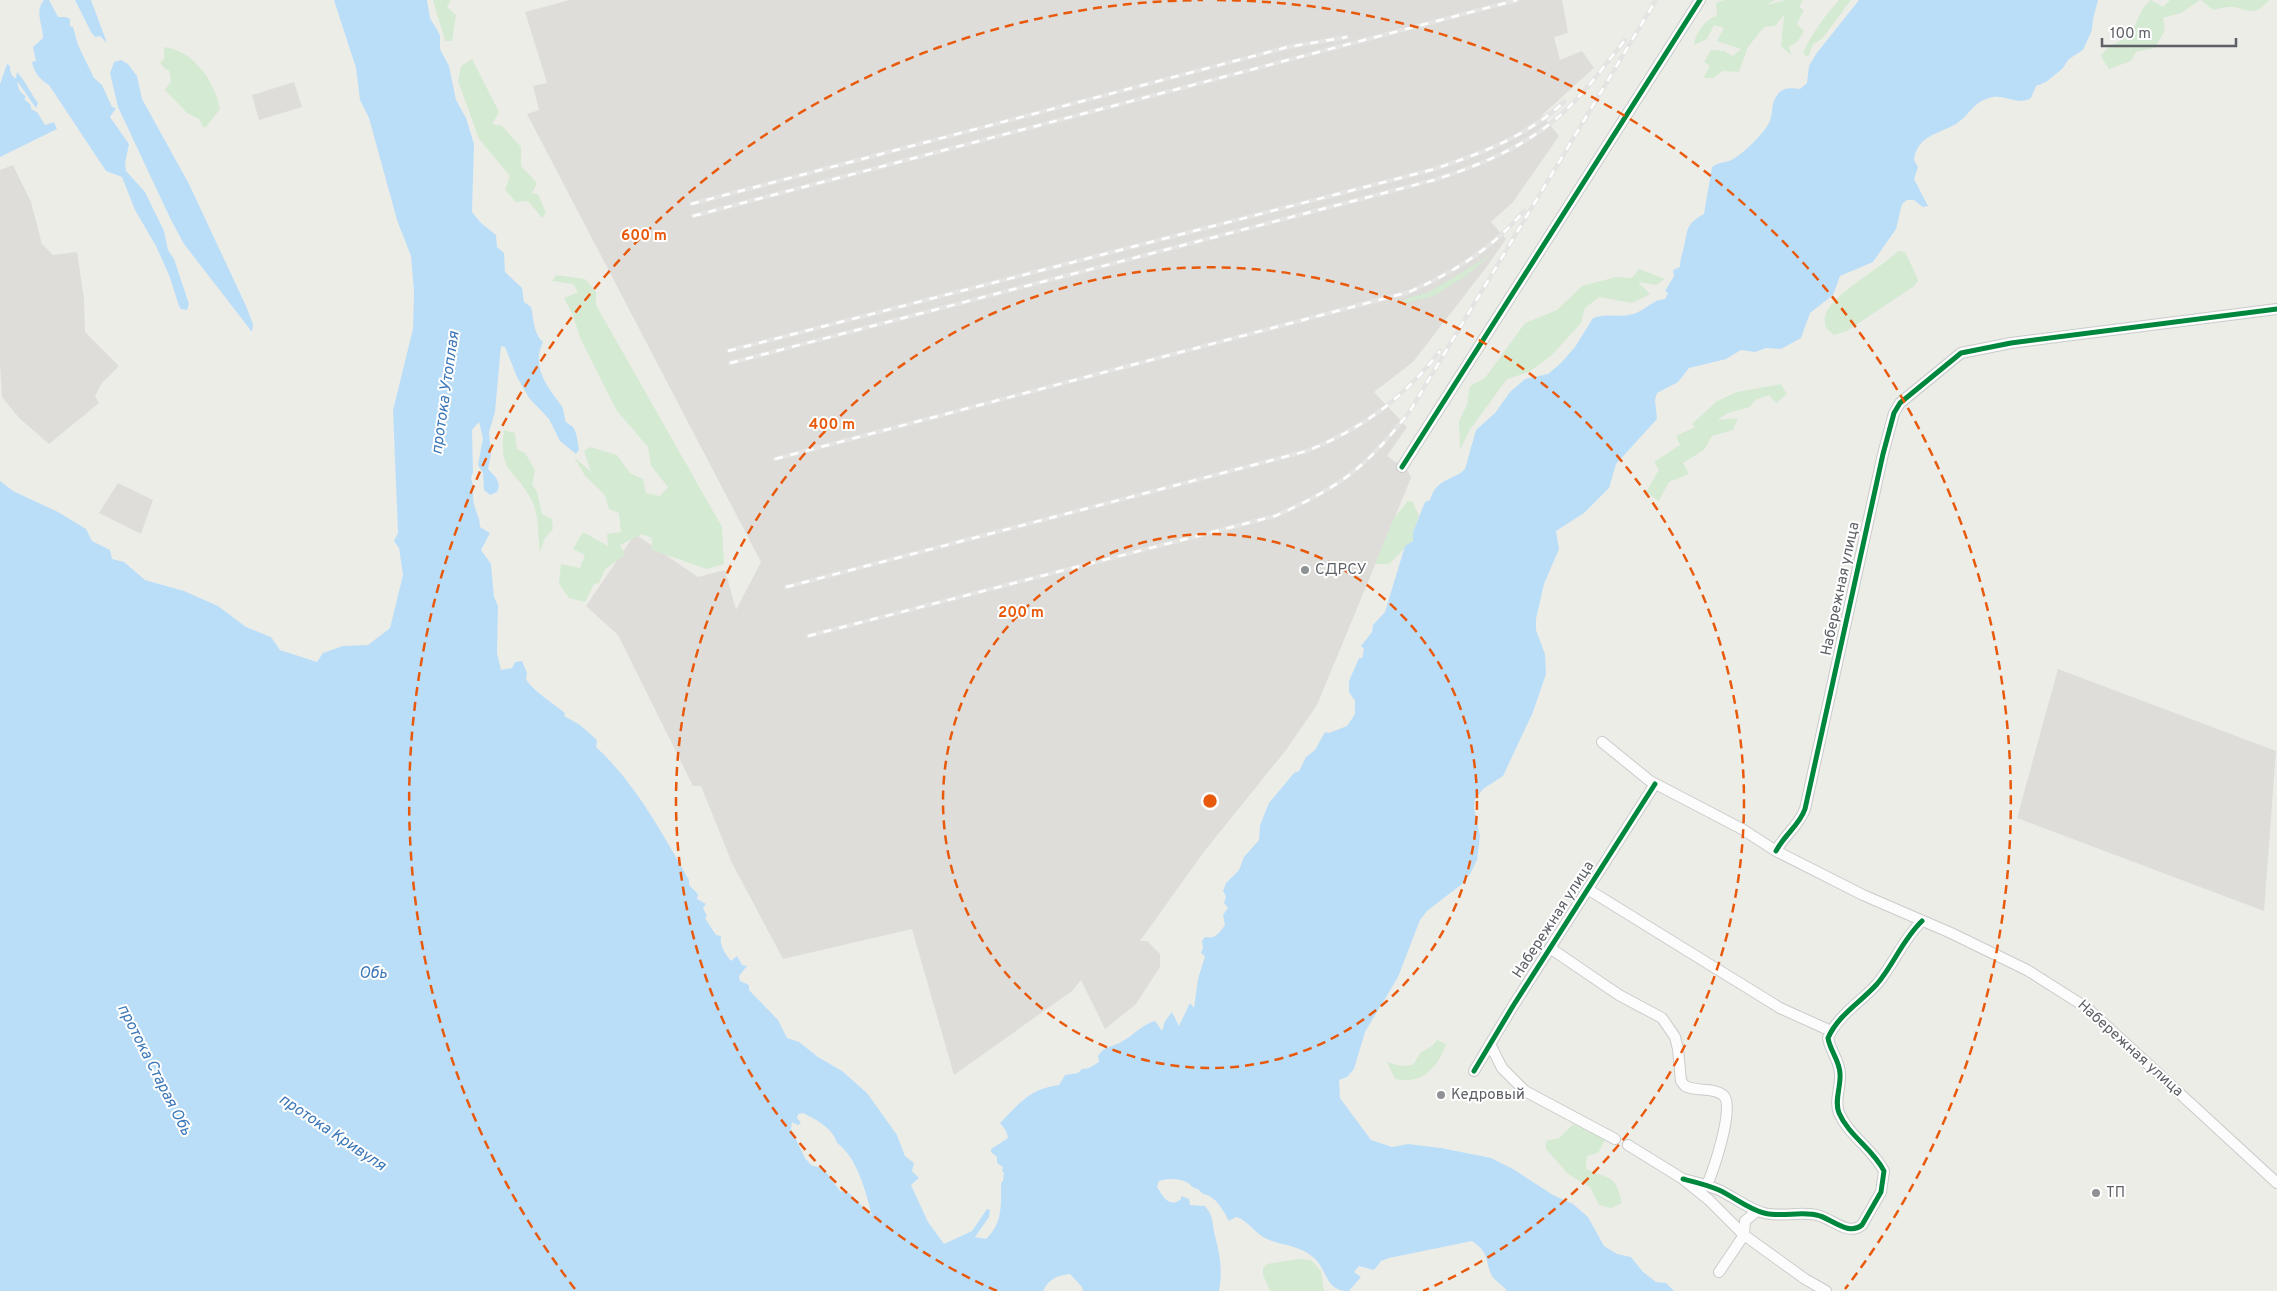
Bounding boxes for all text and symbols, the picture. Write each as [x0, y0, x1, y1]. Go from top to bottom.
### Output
scale bar [2102, 15, 2236, 47]
text: 100 m [2110, 25, 2151, 44]
text: 600 m [621, 227, 667, 246]
water label: протока Утоплая [427, 329, 465, 456]
text: 400 m [809, 416, 855, 435]
street label: Набережная улица [1818, 520, 1864, 658]
place label: СДРСУ [1315, 561, 1367, 580]
marker: СДРСУ [1299, 564, 1311, 576]
text: 200 m [998, 604, 1044, 623]
centre of rings [1201, 792, 1219, 810]
street label: Набережная улица [1509, 858, 1599, 982]
water label: Обь [359, 964, 387, 984]
street label: Набережная улица [2073, 996, 2187, 1102]
water label: протока Старая Обь [112, 1001, 196, 1139]
place label: Кедровый [1451, 1086, 1525, 1105]
marker: Кедровый [1435, 1089, 1447, 1101]
water label: протока Кривуля [275, 1090, 390, 1177]
place label: ТП [2106, 1184, 2125, 1203]
marker: ТП [2090, 1187, 2102, 1199]

